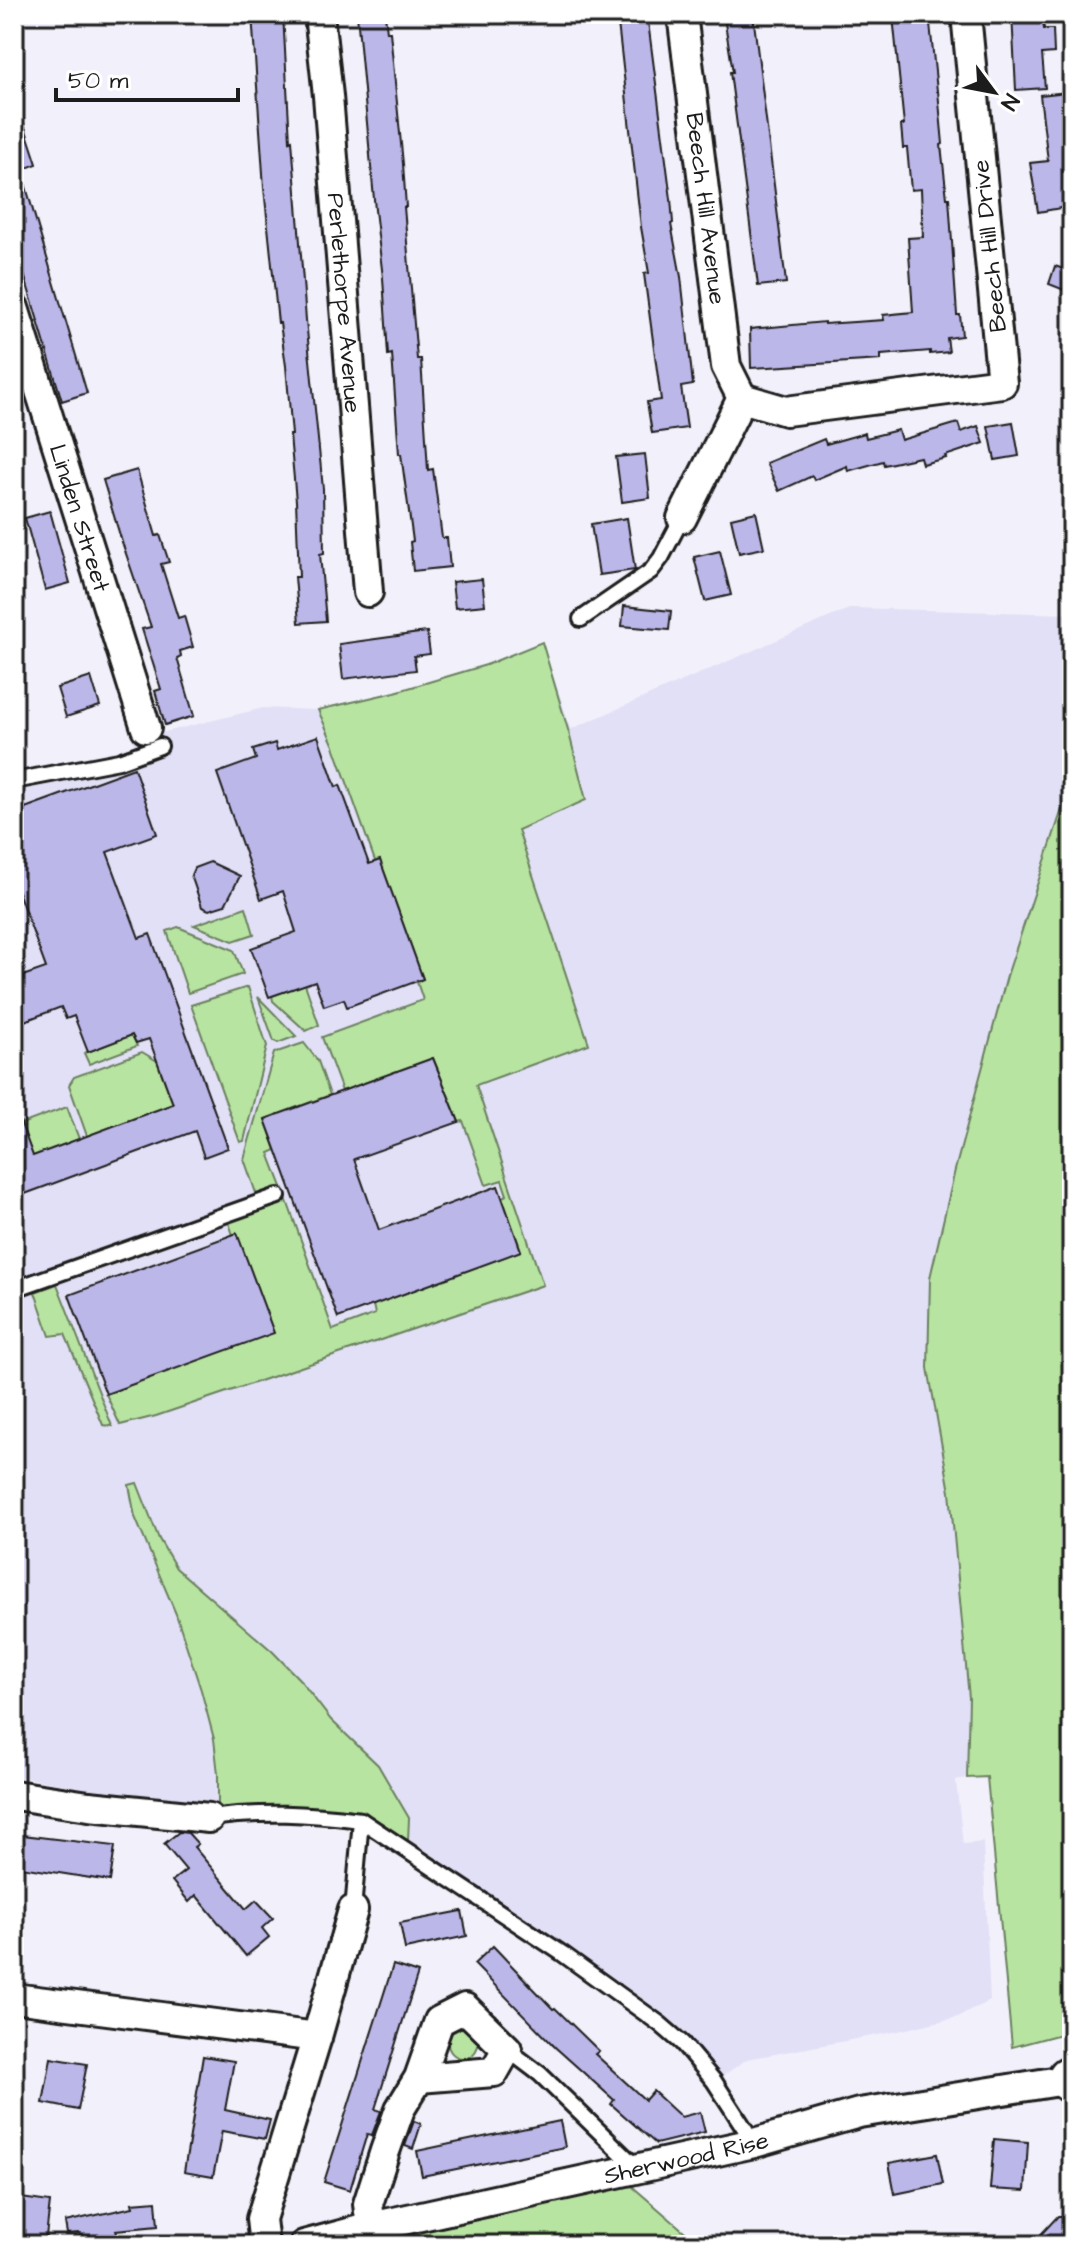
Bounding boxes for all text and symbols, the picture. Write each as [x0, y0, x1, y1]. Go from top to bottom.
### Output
scale bar [56, 52, 238, 102]
north arrow [954, 52, 1034, 132]
text: 50 m [68, 64, 129, 98]
text: N [993, 88, 1026, 116]
street label: Beech Hill Avenue [676, 111, 734, 307]
street label: Beech Hill Drive [964, 158, 1016, 334]
street label: Perlethorpe Avenue [318, 192, 369, 414]
street label: Linden Street [40, 440, 118, 597]
street label: Sherwood Rise [601, 2124, 773, 2193]

